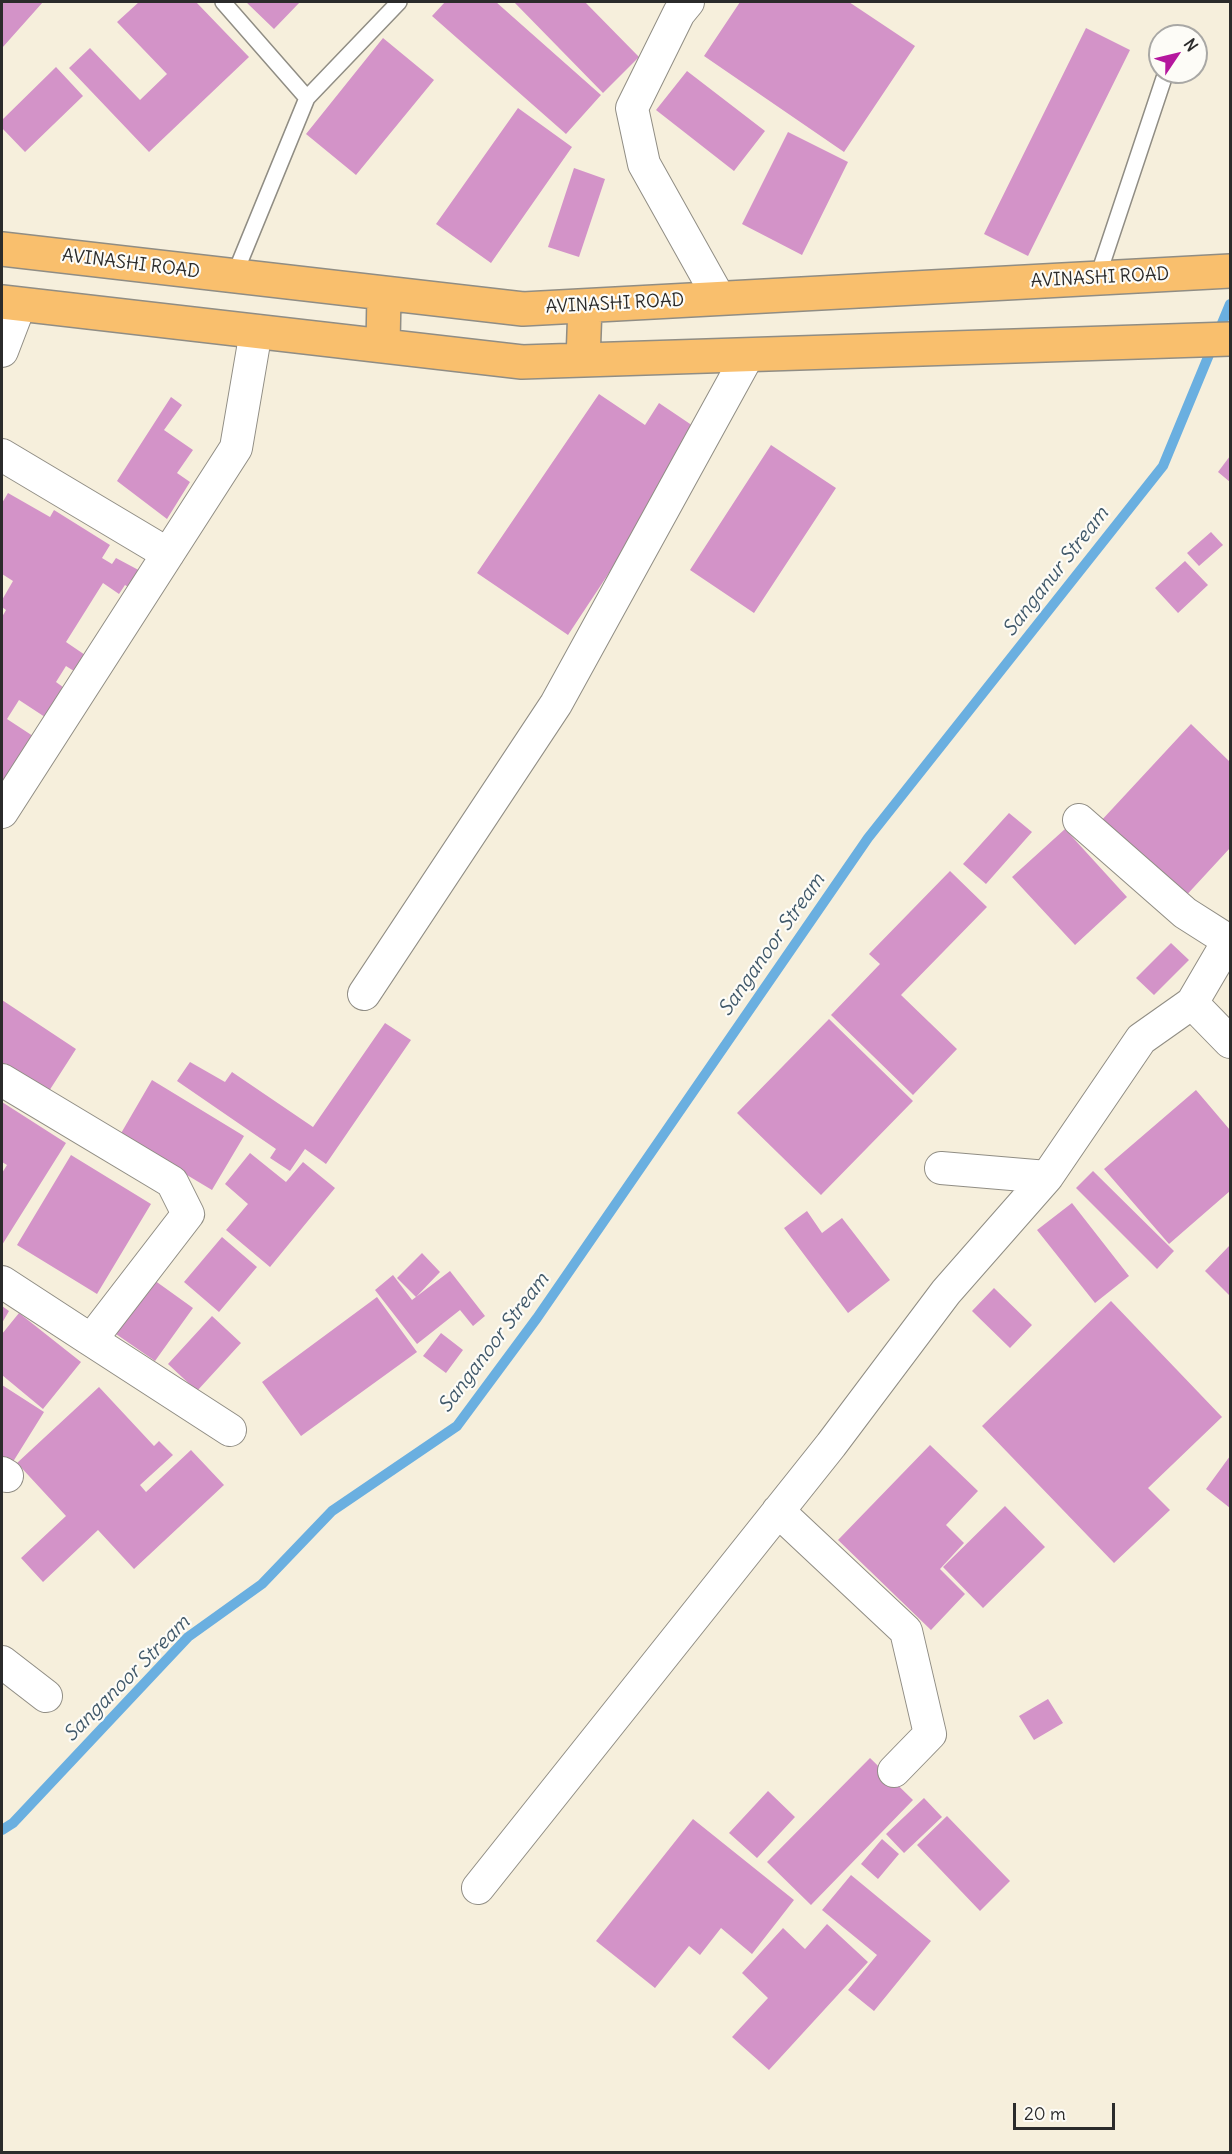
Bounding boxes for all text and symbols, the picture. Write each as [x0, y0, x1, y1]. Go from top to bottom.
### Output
north arrow [1148, 24, 1208, 84]
text: N [1180, 35, 1202, 55]
street label: AVINASHI ROAD [61, 245, 201, 283]
street label: AVINASHI ROAD [1030, 264, 1170, 292]
street label: AVINASHI ROAD [545, 290, 685, 318]
water label: Sanganur Stream [998, 503, 1114, 641]
water label: Sanganoor Stream [714, 869, 830, 1021]
water label: Sanganoor Stream [434, 1268, 554, 1418]
water label: Sanganoor Stream [59, 1611, 195, 1747]
scale bar [1016, 2091, 1118, 2129]
text: 20 m [1024, 2102, 1066, 2125]

